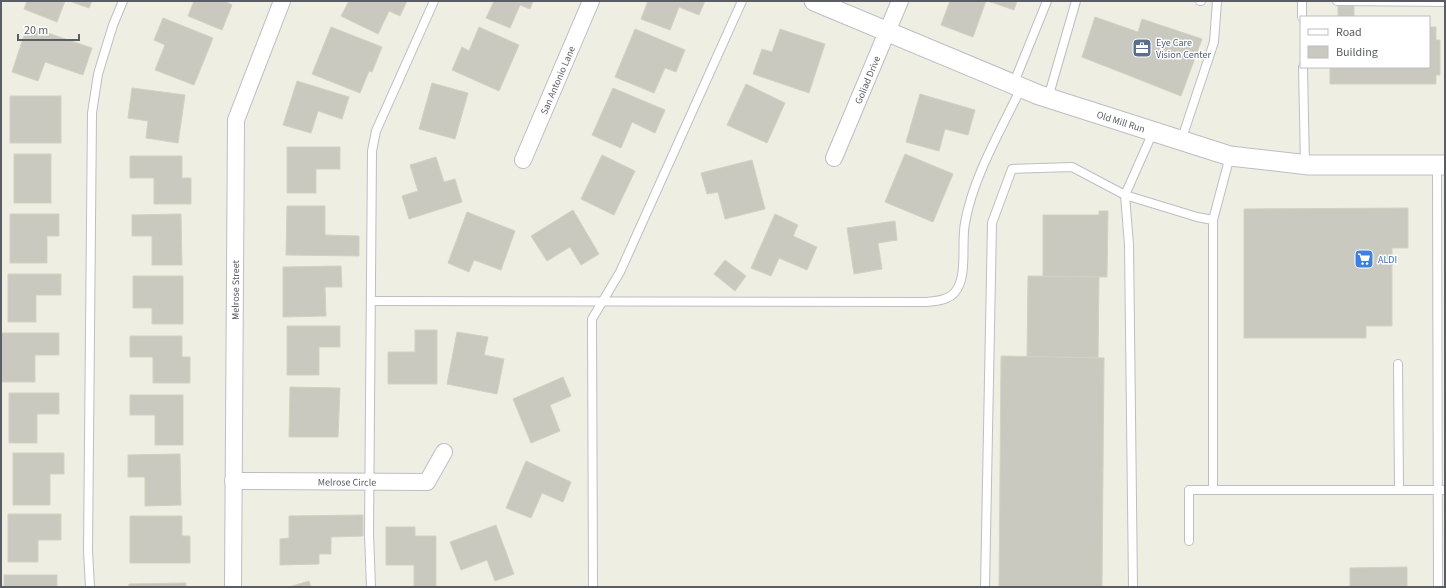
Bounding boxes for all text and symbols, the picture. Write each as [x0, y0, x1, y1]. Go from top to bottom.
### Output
scale bar [18, 16, 79, 42]
legend [1300, 16, 1430, 68]
text: 20 m [24, 22, 48, 39]
text: Road [1336, 24, 1362, 41]
place label: Eye Care Vision Center [1156, 36, 1211, 62]
office icon: Eye Care Vision Center [1131, 37, 1153, 59]
street label: San Antonio Lane [537, 44, 579, 117]
text: Building [1336, 44, 1378, 61]
street label: Goliad Drive [852, 54, 884, 106]
street label: Old Mill Run [1095, 108, 1147, 136]
supermarket icon: ALDI [1353, 248, 1375, 270]
place label: ALDI [1378, 253, 1397, 267]
street label: Melrose Street [229, 259, 243, 320]
street label: Melrose Circle [318, 475, 376, 490]

